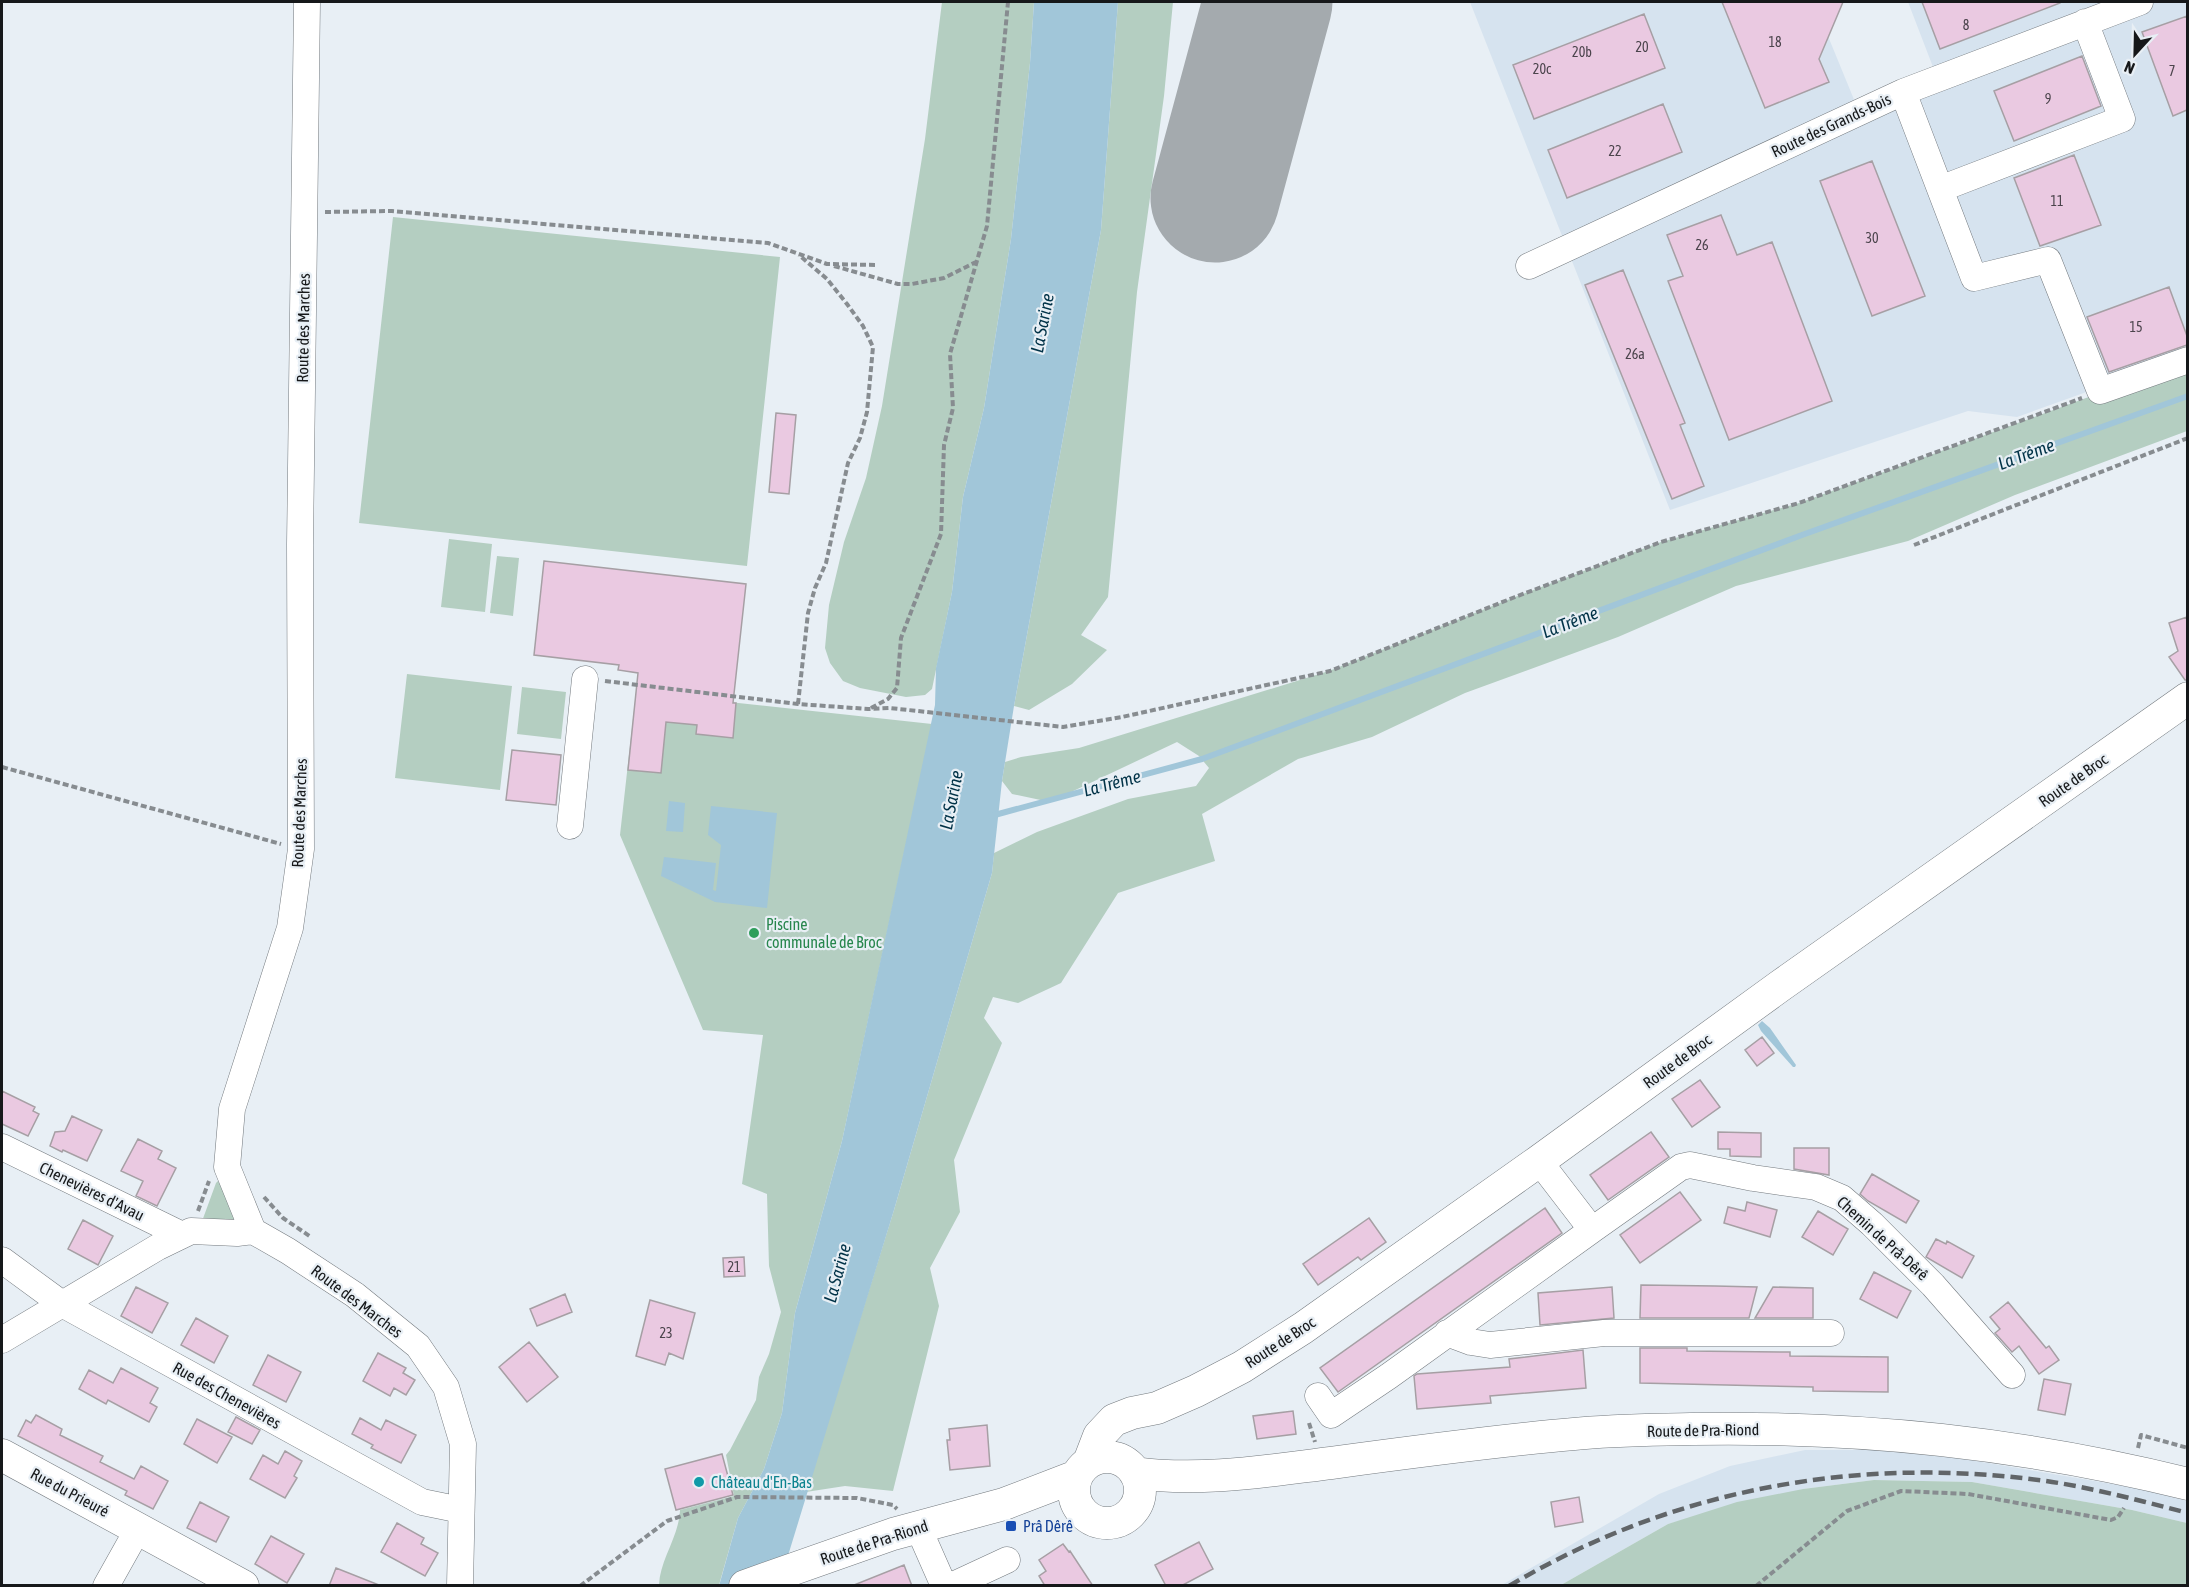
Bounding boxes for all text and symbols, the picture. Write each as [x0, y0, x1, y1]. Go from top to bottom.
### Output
house number: 8 [1963, 17, 1970, 33]
north arrow [2105, 24, 2165, 84]
house number: 18 [1768, 34, 1782, 50]
house number: 20 [1635, 39, 1649, 55]
house number: 20b [1572, 44, 1592, 60]
text: N [2122, 58, 2137, 78]
house number: 20c [1533, 61, 1552, 77]
house number: 7 [2169, 63, 2175, 79]
street label: Route des Grands-Bois [1768, 89, 1894, 161]
house number: 9 [2045, 91, 2051, 107]
house number: 22 [1608, 143, 1622, 159]
house number: 11 [2050, 193, 2064, 209]
house number: 30 [1865, 230, 1879, 246]
house number: 26 [1695, 237, 1709, 253]
street label: Route des Marches [293, 273, 313, 383]
water label: La Sarine [1026, 292, 1058, 354]
house number: 15 [2129, 319, 2143, 335]
house number: 26a [1625, 346, 1645, 362]
water label: La Trême [1995, 434, 2057, 474]
water label: La Trême [1539, 602, 1601, 642]
street label: Route de Broc [2035, 750, 2111, 810]
street label: Route des Marches [288, 758, 310, 868]
water label: La Trême [1081, 765, 1143, 801]
water label: La Sarine [935, 769, 967, 831]
place label: Piscine communale de Broc [766, 915, 882, 951]
marker: Piscine communale de Broc [747, 926, 761, 940]
street label: Route de Broc [1639, 1030, 1715, 1092]
street label: Chenevières d'Avau [37, 1158, 147, 1224]
street label: Chemin de Prâ-Dêrê [1834, 1192, 1932, 1284]
water label: La Sarine [819, 1241, 855, 1305]
house number: 21 [727, 1259, 741, 1275]
street label: Route des Marches [308, 1261, 406, 1341]
street label: Route de Broc [1242, 1313, 1318, 1371]
house number: 23 [659, 1325, 673, 1341]
street label: Rue des Chenevières [170, 1358, 284, 1432]
street label: Route de Pra-Riond [1647, 1420, 1759, 1440]
street label: Rue du Prieuré [28, 1464, 112, 1520]
place label: Château d'En-Bas [711, 1473, 812, 1491]
marker: Château d'En-Bas [692, 1475, 706, 1489]
street label: Route de Pra-Riond [818, 1516, 930, 1568]
place label: Prâ Dêrê [1023, 1517, 1073, 1535]
marker: Prâ Dêrê [1004, 1519, 1018, 1533]

